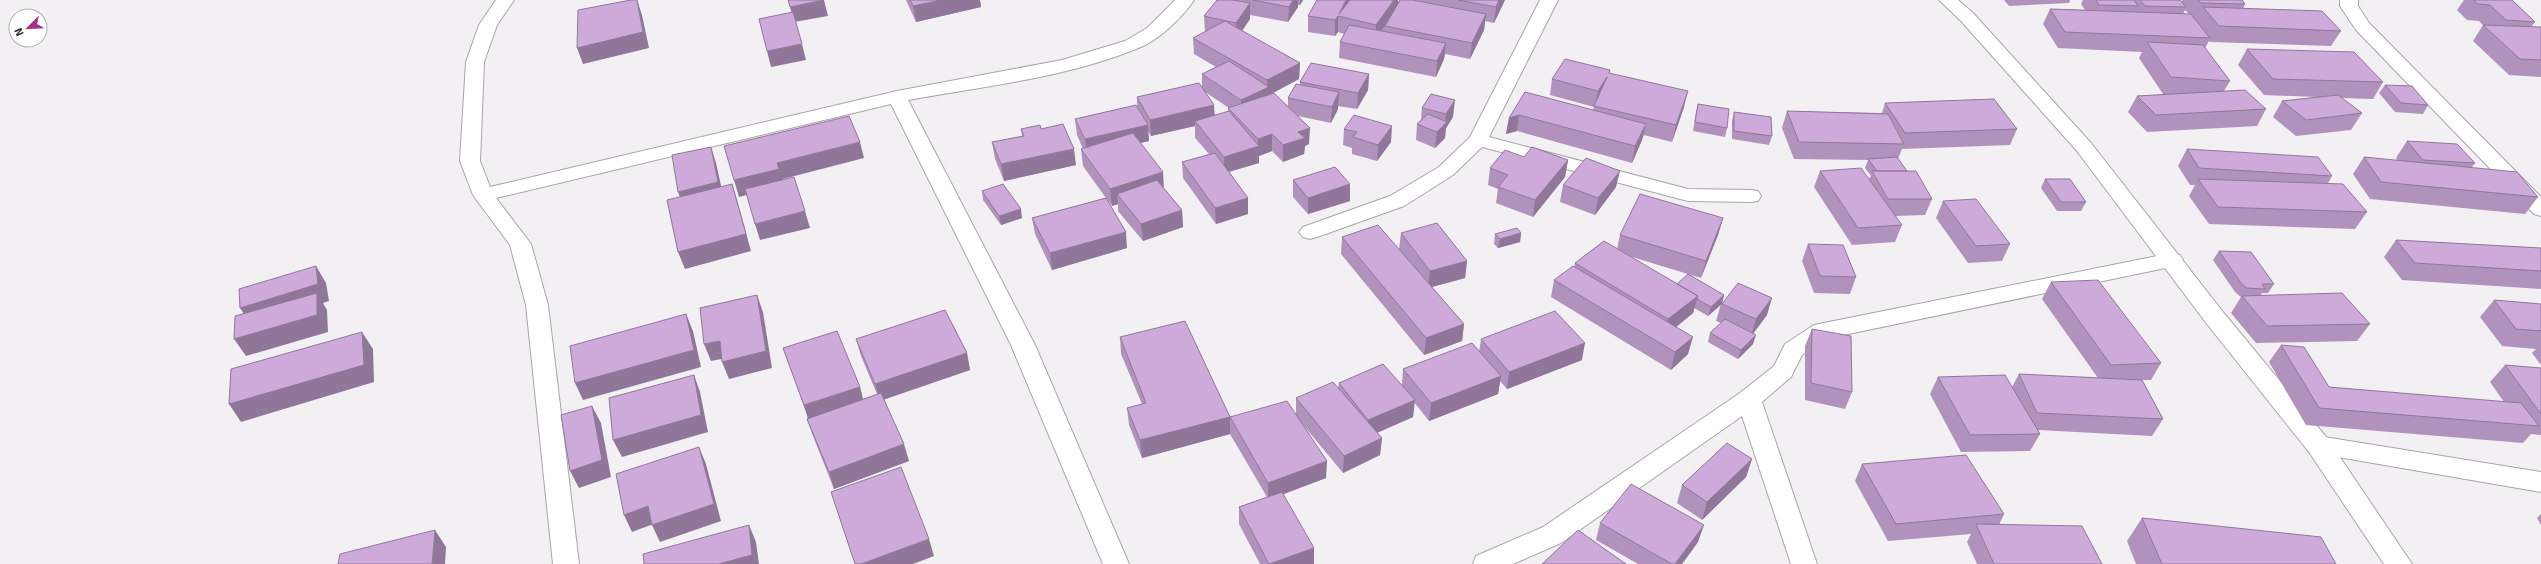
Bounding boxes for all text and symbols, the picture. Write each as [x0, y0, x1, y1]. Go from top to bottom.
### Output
north arrow [8, 8, 48, 48]
text: N [12, 26, 27, 38]

